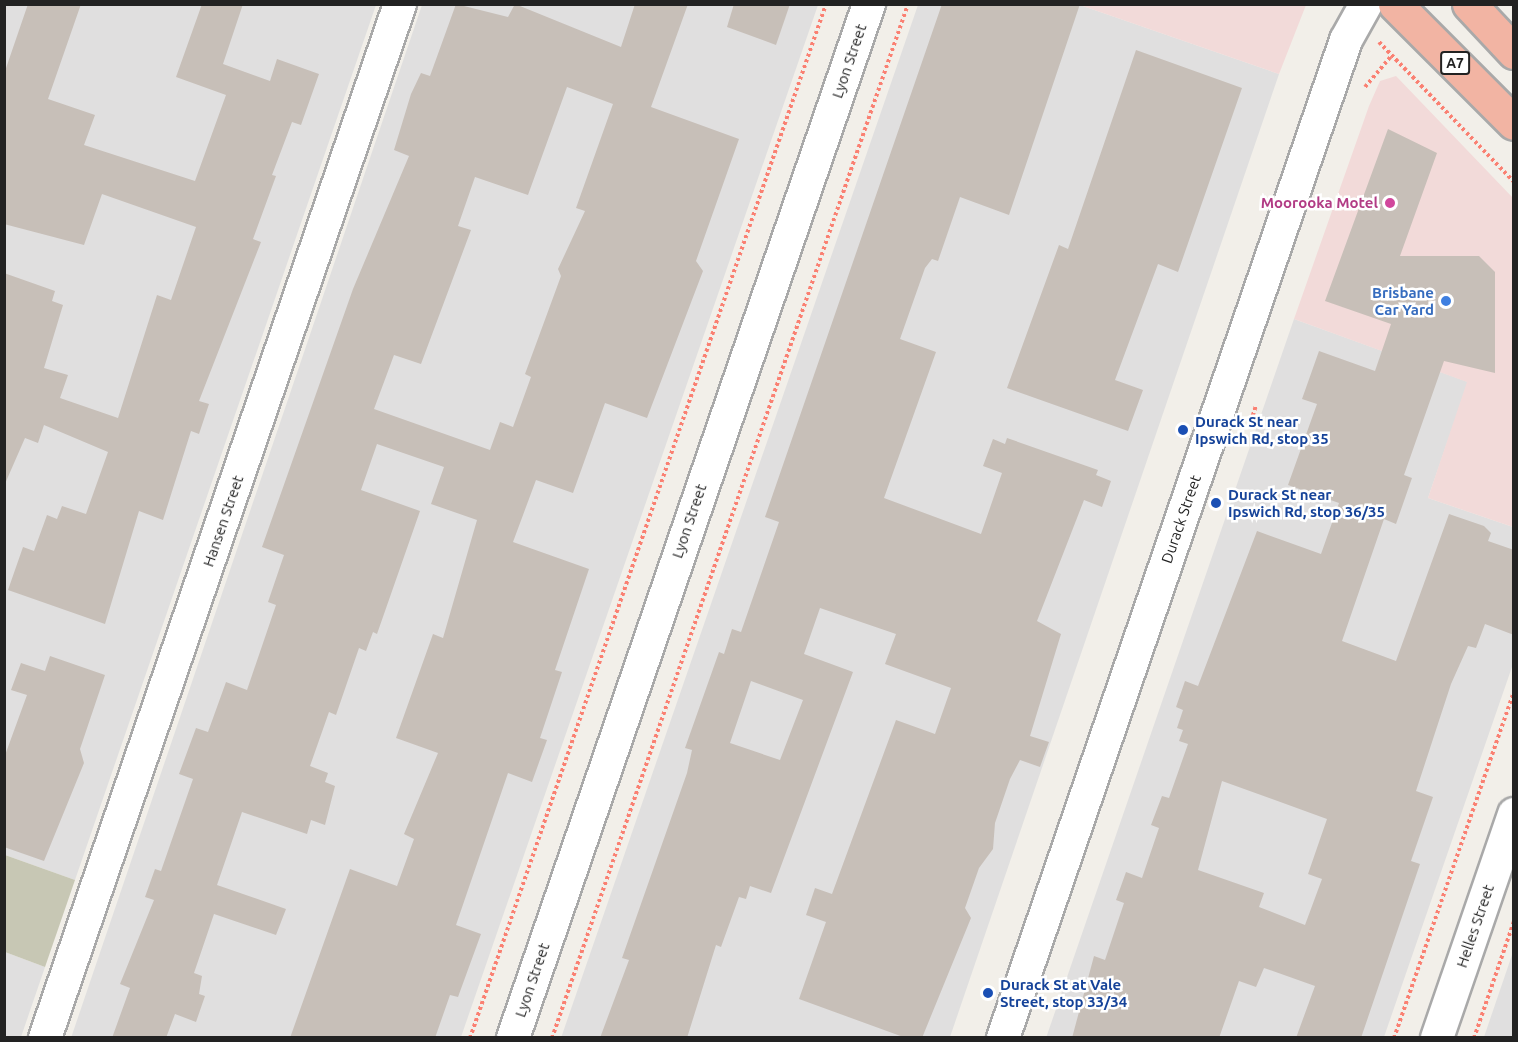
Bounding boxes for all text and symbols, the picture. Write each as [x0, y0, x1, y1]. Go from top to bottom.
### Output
street label: Lyon Street [828, 22, 870, 100]
road number: A7 [1440, 52, 1470, 74]
place label: Moorooka Motel [1261, 194, 1378, 212]
marker: Moorooka Motel [1383, 196, 1397, 210]
place label: Brisbane Car Yard [1372, 283, 1434, 318]
marker: Brisbane Car Yard [1439, 294, 1453, 308]
place label: Durack St near Ipswich Rd, stop 35 [1195, 412, 1329, 447]
marker: Durack St near Ipswich Rd, stop 35 [1176, 423, 1190, 437]
street label: Durack Street [1157, 472, 1205, 566]
street label: Hansen Street [199, 473, 247, 569]
street label: Lyon Street [668, 482, 710, 560]
place label: Durack St near Ipswich Rd, stop 36/35 [1228, 485, 1385, 520]
marker: Durack St near Ipswich Rd, stop 36/35 [1209, 496, 1223, 510]
street label: Helles Street [1452, 882, 1498, 970]
street label: Lyon Street [511, 941, 553, 1019]
place label: Durack St at Vale Street, stop 33/34 [1000, 975, 1127, 1010]
marker: Durack St at Vale Street, stop 33/34 [981, 986, 995, 1000]

